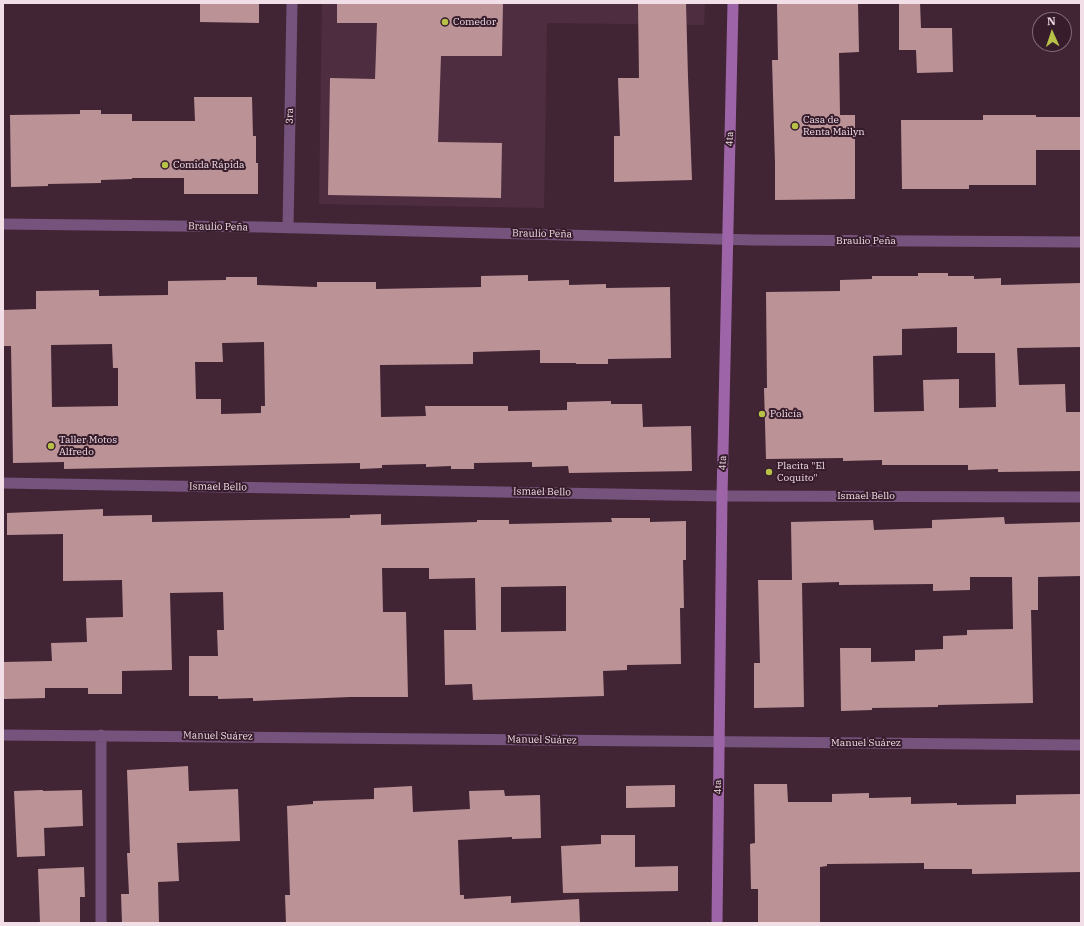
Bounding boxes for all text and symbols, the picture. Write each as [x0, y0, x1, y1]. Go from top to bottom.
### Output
north arrow [1032, 12, 1072, 52]
text: N [1047, 14, 1056, 28]
place label: Comedor [453, 16, 496, 28]
marker: Comedor [440, 17, 450, 27]
street label: 3ra [284, 108, 296, 124]
place label: Casa de Renta Mailyn [803, 114, 865, 138]
marker: Casa de Renta Mailyn [790, 121, 800, 131]
street label: 4ta [724, 131, 736, 147]
place label: Comida Rápida [173, 159, 245, 171]
marker: Comida Rápida [160, 160, 170, 170]
street label: Braulio Peña [188, 220, 248, 234]
street label: Braulio Peña [512, 227, 572, 241]
street label: Braulio Peña [836, 235, 896, 247]
place label: Policía [770, 408, 802, 420]
marker: Policía [757, 409, 767, 419]
place label: Taller Motos Alfredo [59, 434, 117, 458]
marker: Taller Motos Alfredo [46, 441, 56, 451]
street label: 4ta [717, 455, 729, 471]
place label: Placita "El Coquito" [777, 460, 825, 484]
marker: Placita "El Coquito" [764, 467, 774, 477]
street label: Ismael Bello [189, 480, 247, 494]
street label: Ismael Bello [513, 485, 571, 499]
street label: Ismael Bello [837, 490, 895, 502]
street label: Manuel Suárez [183, 729, 253, 743]
street label: Manuel Suárez [507, 733, 577, 747]
street label: Manuel Suárez [831, 737, 901, 749]
street label: 4ta [712, 780, 724, 794]

